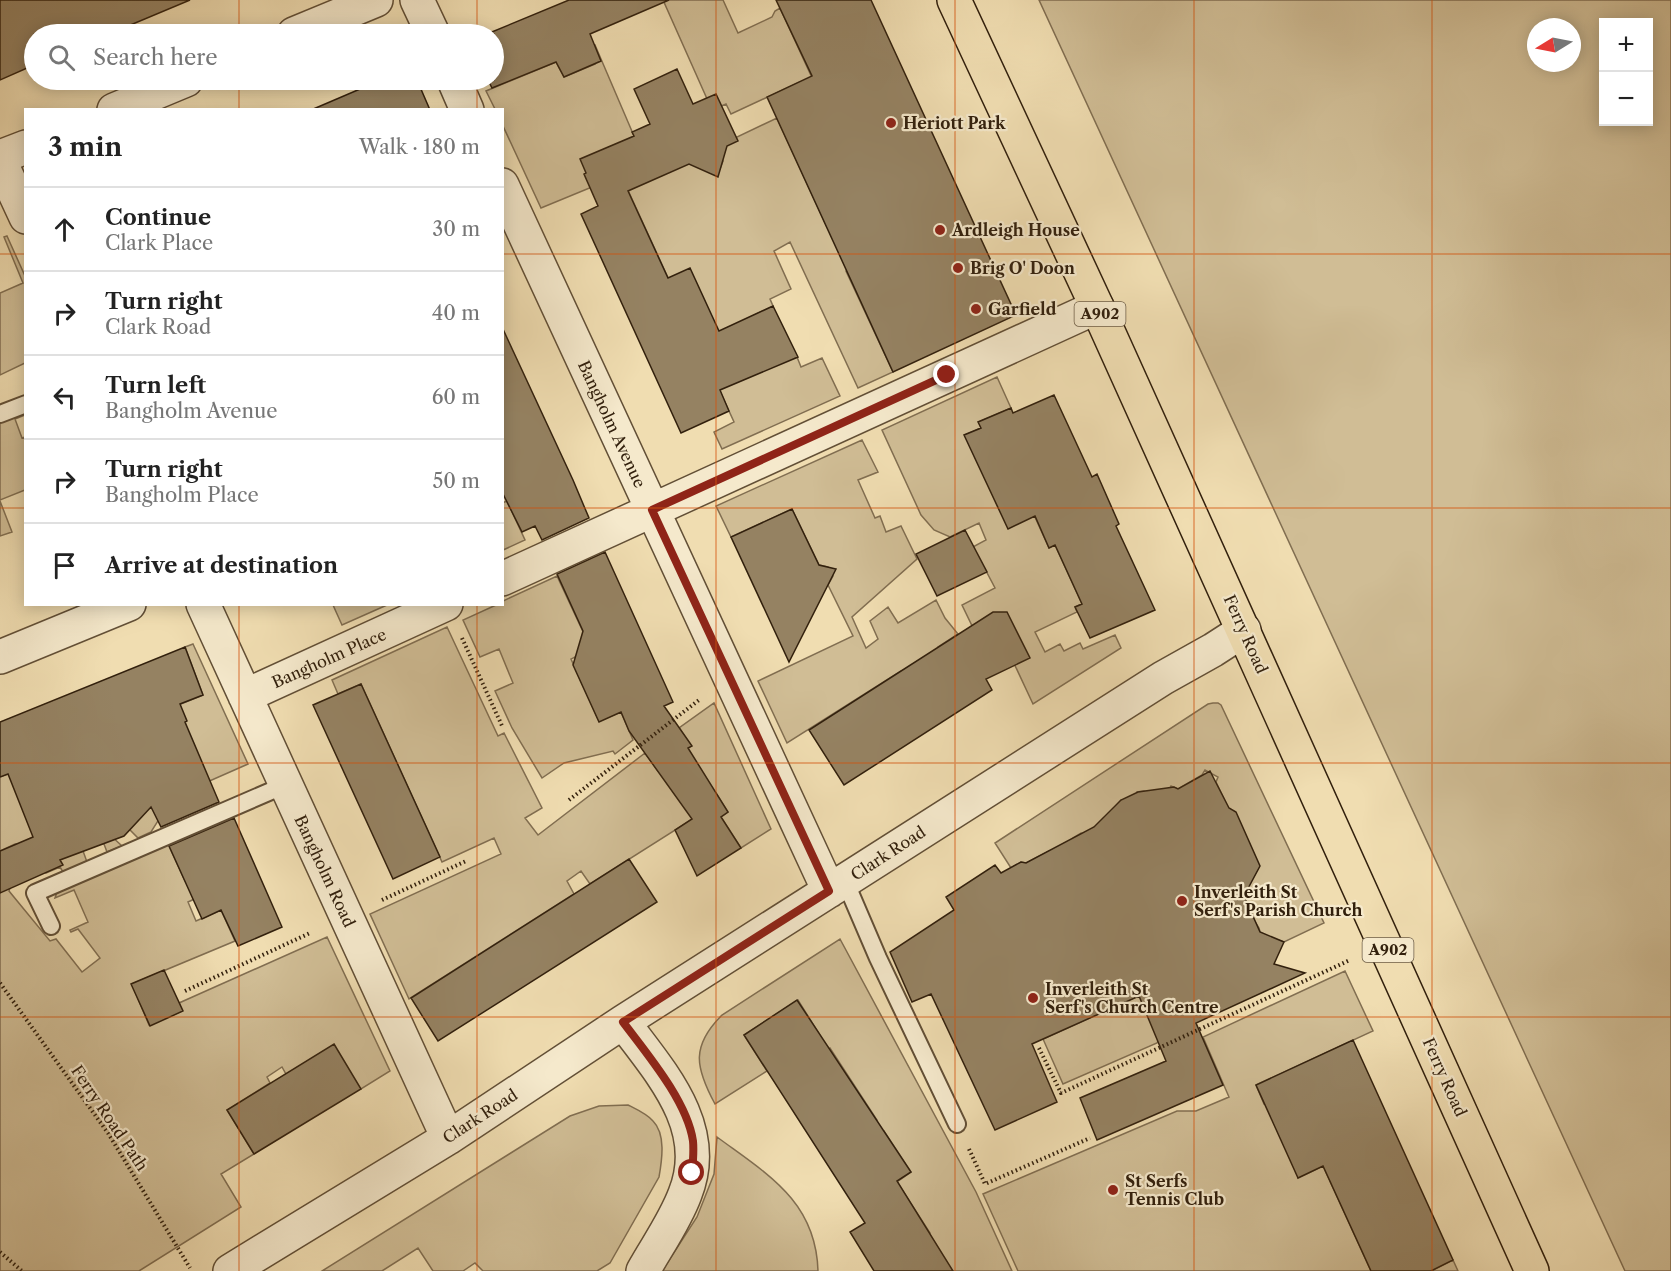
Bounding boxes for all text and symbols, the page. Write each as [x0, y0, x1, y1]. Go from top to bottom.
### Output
north arrow [1527, 18, 1581, 72]
map controls [1599, 18, 1653, 126]
button: + [1599, 18, 1653, 72]
search box [24, 24, 504, 90]
icon: search [45, 41, 78, 74]
text: Search here [93, 44, 218, 71]
button: − [1599, 72, 1653, 126]
place label: Heriott Park [903, 113, 1006, 133]
marker: Heriott Park [884, 116, 898, 130]
text: 3 min [48, 131, 122, 163]
text: Walk · 180 m [359, 135, 480, 159]
text: Continue [105, 204, 211, 231]
icon: ahead [48, 213, 81, 246]
text: 30 m [432, 217, 480, 241]
place label: Ardleigh House [951, 220, 1080, 240]
marker: Ardleigh House [933, 223, 947, 237]
text: Clark Place [105, 231, 213, 255]
place label: Brig O' Doon [970, 258, 1075, 278]
marker: Brig O' Doon [951, 261, 965, 275]
text: Turn right [105, 288, 223, 315]
icon: right [48, 297, 81, 330]
place label: Garfield [988, 299, 1057, 319]
text: 40 m [432, 301, 480, 325]
marker: Garfield [969, 302, 983, 316]
road number: A902 [1074, 302, 1126, 326]
text: Clark Road [105, 315, 211, 339]
street label: Bangholm Avenue [574, 357, 650, 491]
route end [933, 361, 959, 387]
text: Turn left [105, 372, 206, 399]
icon: left [48, 381, 81, 414]
text: 60 m [432, 385, 480, 409]
text: Bangholm Avenue [105, 399, 278, 423]
text: Turn right [105, 456, 223, 483]
icon: right [48, 465, 81, 498]
text: 50 m [433, 469, 480, 493]
text: Bangholm Place [105, 483, 259, 507]
icon: arrive [48, 549, 81, 582]
text: Arrive at destination [105, 552, 338, 579]
street label: Ferry Road [1220, 591, 1272, 677]
street label: Bangholm Place [269, 624, 389, 692]
street label: Bangholm Road [290, 812, 360, 930]
street label: Clark Road [847, 821, 929, 885]
place label: Inverleith St Serf's Parish Church [1194, 882, 1362, 920]
marker: Inverleith St Serf's Parish Church [1175, 894, 1189, 908]
road number: A902 [1362, 938, 1414, 962]
place label: Inverleith St Serf's Church Centre [1045, 979, 1219, 1017]
marker: Inverleith St Serf's Church Centre [1026, 991, 1040, 1005]
street label: Ferry Road [1419, 1034, 1471, 1120]
street label: Ferry Road Path [67, 1061, 153, 1175]
street label: Clark Road [439, 1084, 521, 1148]
route start [678, 1159, 704, 1185]
place label: St Serfs Tennis Club [1125, 1171, 1224, 1209]
marker: St Serfs Tennis Club [1106, 1183, 1120, 1197]

